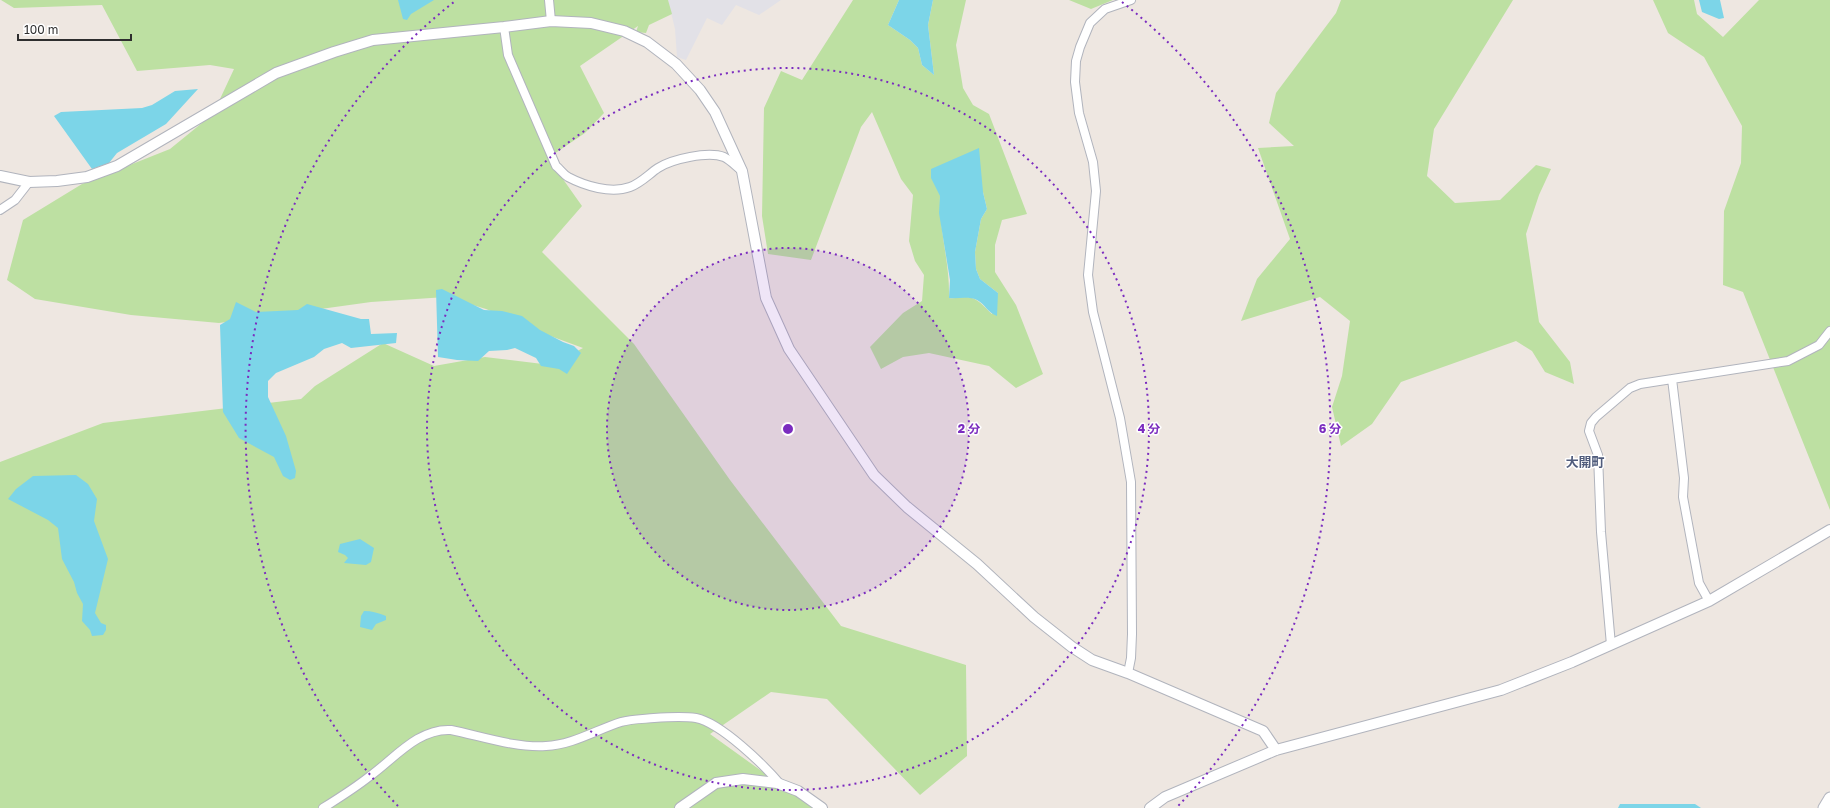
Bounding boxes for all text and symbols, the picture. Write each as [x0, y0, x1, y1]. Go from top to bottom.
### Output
scale bar [18, 16, 131, 42]
text: 100 m [24, 22, 58, 37]
text: 2 分 [958, 421, 980, 436]
text: 4 分 [1138, 421, 1160, 436]
text: 6 分 [1319, 421, 1341, 436]
centre of rings [781, 422, 795, 436]
district label: 大開町 [1565, 454, 1605, 470]

